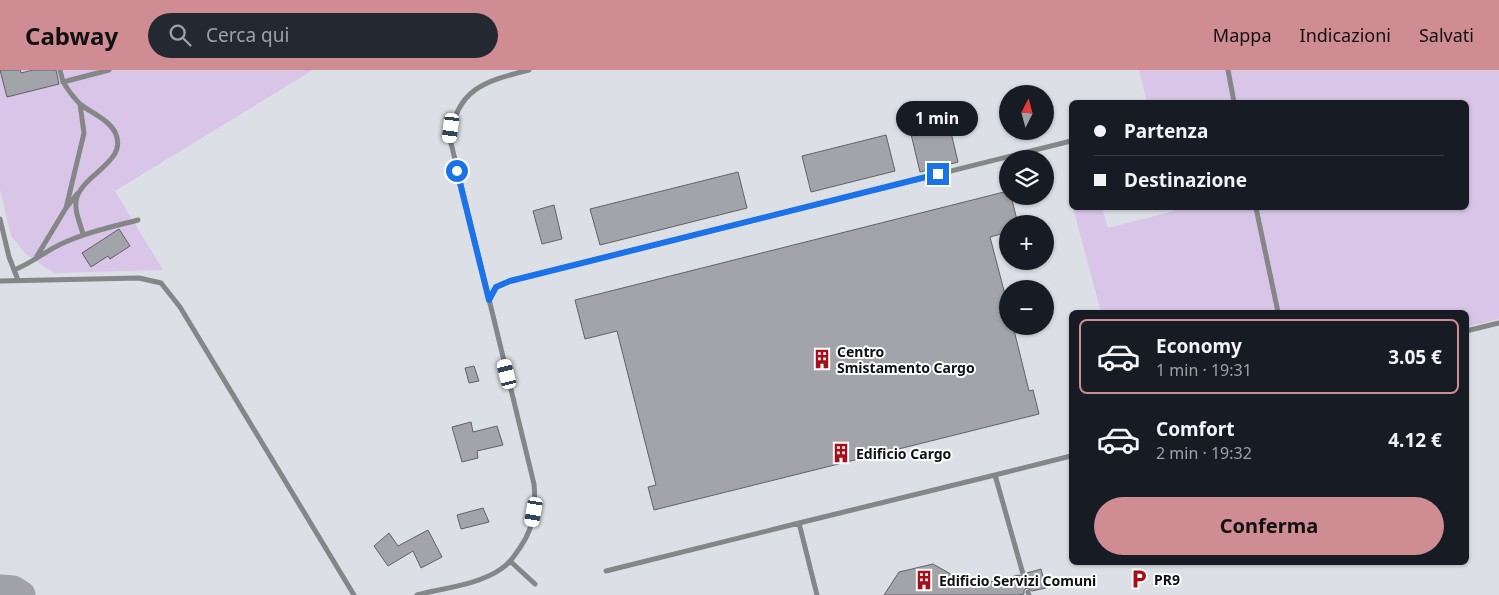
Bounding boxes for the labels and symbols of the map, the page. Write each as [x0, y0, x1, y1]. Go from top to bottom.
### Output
north arrow [999, 85, 1054, 140]
callout: 1 min [897, 102, 979, 136]
car [441, 112, 460, 144]
route start [446, 160, 468, 182]
route end [927, 163, 949, 185]
place label: Centro Smistamento Cargo [837, 342, 975, 377]
building icon: Centro Smistamento Cargo [811, 348, 833, 370]
car [496, 358, 517, 390]
building icon: Edificio Cargo [830, 442, 852, 464]
place label: Edificio Cargo [856, 444, 952, 463]
car [524, 496, 543, 528]
parking icon: PR9 [1128, 568, 1150, 590]
building icon: Edificio Servizi Comuni [913, 569, 935, 591]
place label: PR9 [1154, 570, 1180, 589]
place label: Edificio Servizi Comuni [939, 571, 1096, 590]

